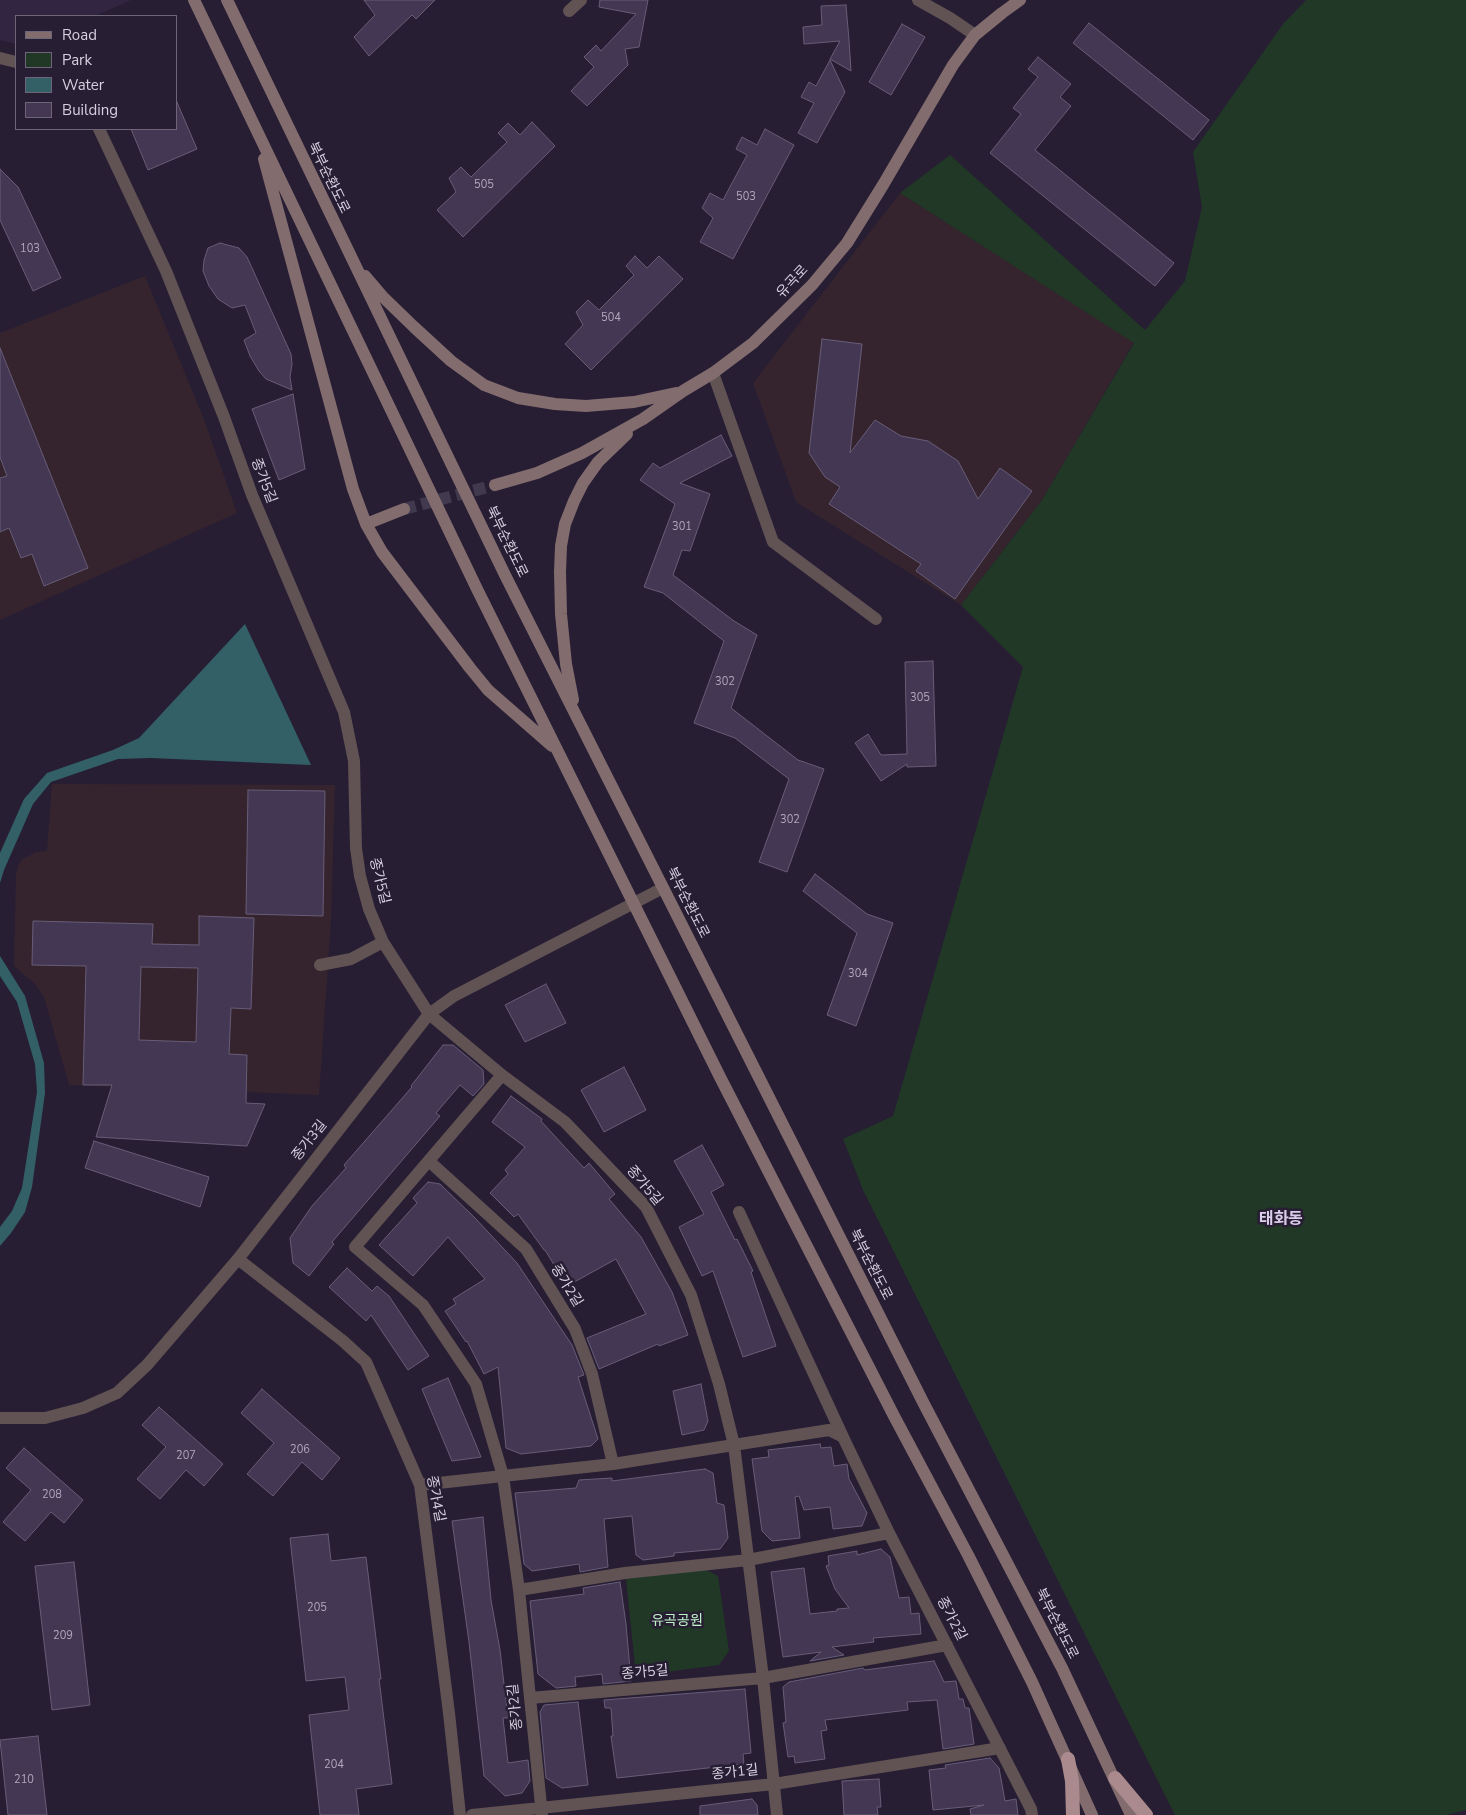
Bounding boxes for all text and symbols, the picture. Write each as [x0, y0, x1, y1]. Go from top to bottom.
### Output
legend [15, 15, 178, 130]
text: Road [62, 25, 97, 45]
text: Park [62, 50, 92, 70]
text: Water [62, 75, 104, 95]
text: Building [62, 100, 118, 120]
street label: 북부순환도로 [304, 140, 352, 216]
house number: 505 [474, 178, 494, 192]
house number: 503 [736, 190, 756, 204]
house number: 103 [20, 242, 40, 256]
street label: 유곡로 [774, 262, 812, 302]
house number: 504 [601, 311, 621, 325]
street label: 종가5길 [247, 456, 279, 506]
street label: 북부순환도로 [482, 504, 530, 580]
house number: 301 [672, 520, 692, 534]
house number: 302 [715, 675, 735, 689]
house number: 305 [910, 691, 930, 705]
house number: 302 [780, 813, 800, 827]
street label: 종가5길 [365, 856, 393, 906]
street label: 북부순환도로 [662, 865, 712, 941]
house number: 304 [848, 967, 868, 981]
street label: 종가3길 [289, 1117, 331, 1165]
street label: 종가5길 [622, 1163, 666, 1209]
district label: 태화동 [1259, 1210, 1303, 1230]
street label: 북부순환도로 [845, 1227, 895, 1303]
street label: 종가2길 [546, 1262, 586, 1310]
house number: 206 [290, 1443, 310, 1457]
house number: 207 [176, 1449, 196, 1463]
street label: 종가4길 [422, 1474, 448, 1524]
house number: 208 [42, 1488, 62, 1502]
street label: 북부순환도로 [1031, 1586, 1081, 1662]
street label: 종가2길 [933, 1594, 969, 1644]
house number: 205 [307, 1601, 327, 1615]
park label: 유곡공원 [651, 1614, 703, 1630]
house number: 209 [53, 1629, 73, 1643]
street label: 종가5길 [621, 1663, 669, 1683]
street label: 종가2길 [505, 1683, 527, 1731]
house number: 204 [324, 1758, 344, 1772]
street label: 종가1길 [711, 1762, 759, 1784]
house number: 210 [14, 1773, 34, 1787]

